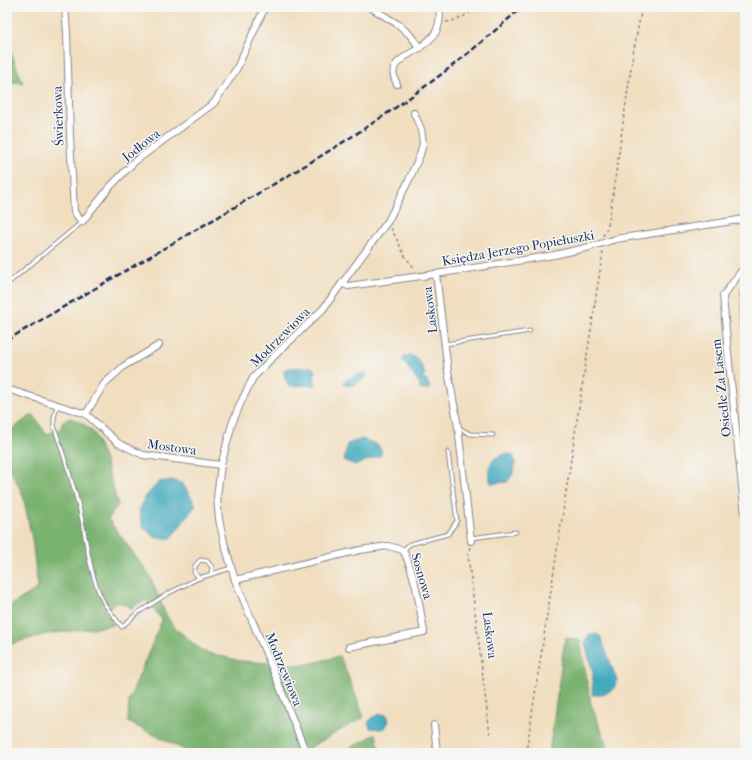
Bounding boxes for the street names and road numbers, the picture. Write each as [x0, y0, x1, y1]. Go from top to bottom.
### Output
street label: Świerkowa [49, 85, 67, 146]
street label: Jodłowa [118, 125, 164, 165]
street label: Księdza Jerzego Popiełuszki [441, 227, 595, 269]
street label: Laskowa [420, 285, 440, 334]
street label: Modrzewiowa [247, 303, 314, 370]
street label: Osiedle Za Lasem [708, 338, 734, 438]
street label: Mostowa [146, 436, 199, 458]
street label: Sosnowa [408, 551, 436, 602]
street label: Laskowa [480, 611, 500, 660]
street label: Modrzewiowa [262, 630, 306, 709]

